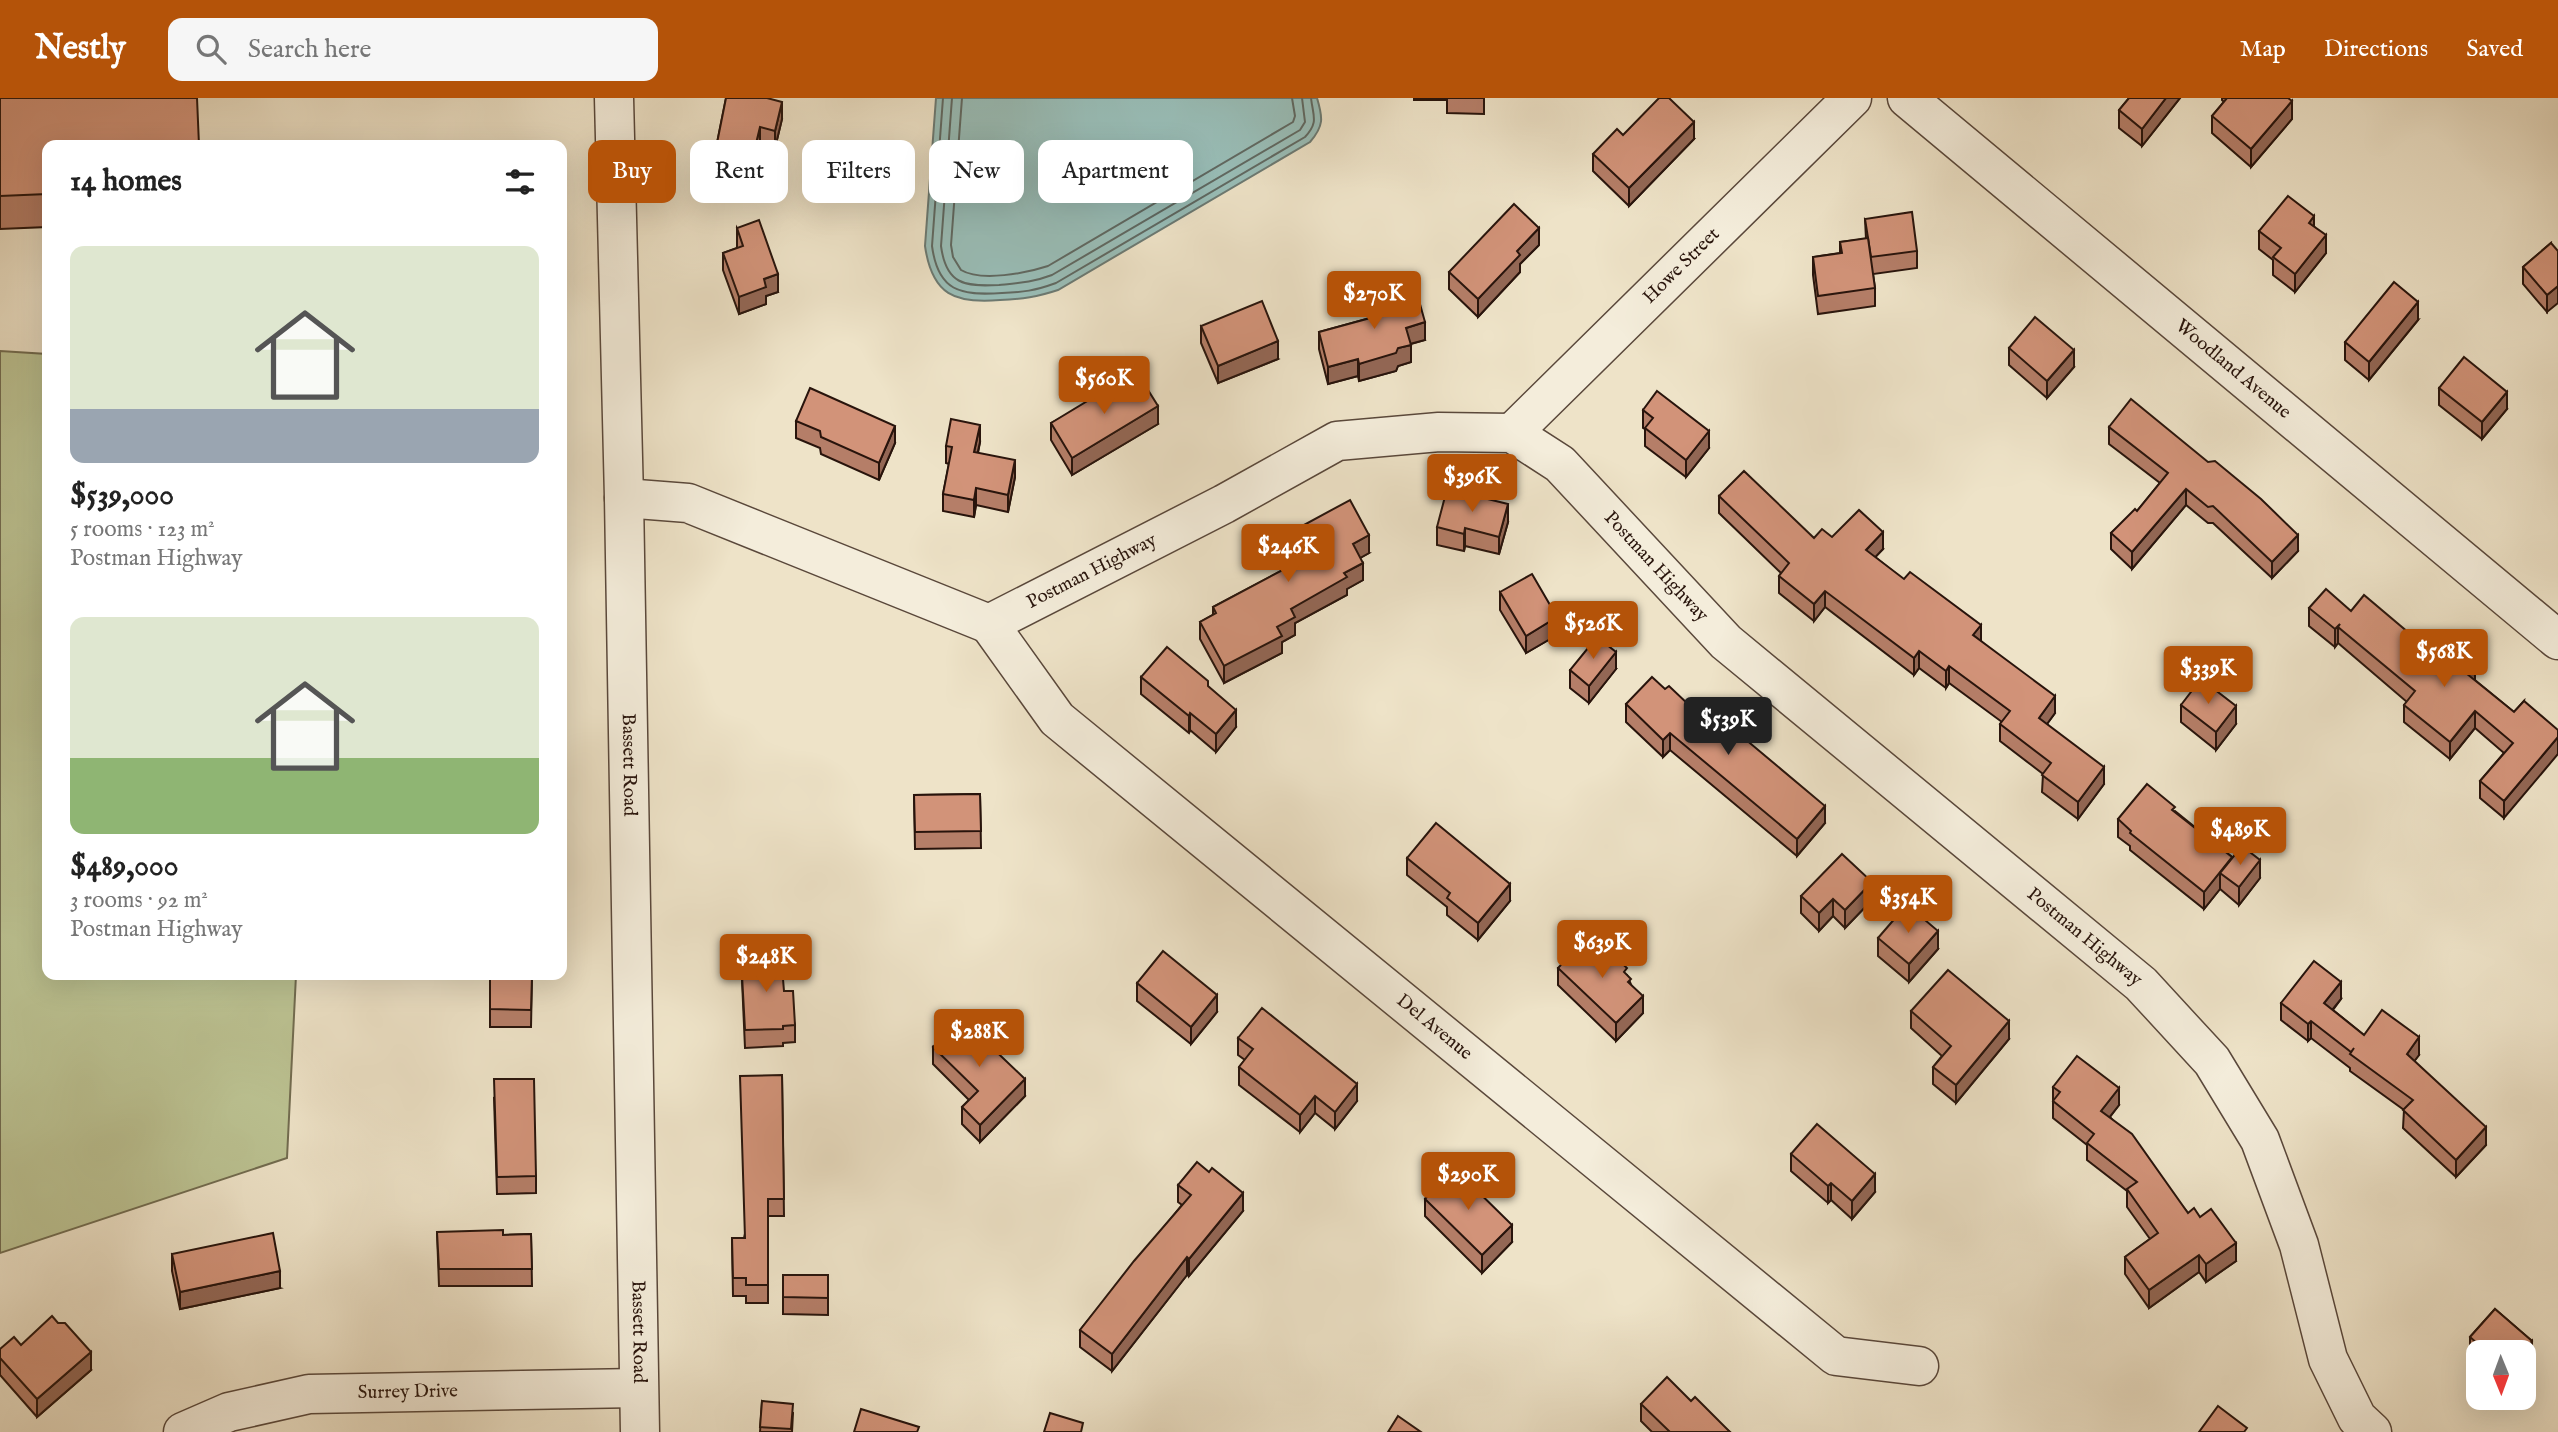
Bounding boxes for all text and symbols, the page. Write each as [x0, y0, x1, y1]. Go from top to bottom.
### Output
search box [168, 18, 658, 81]
text: Nestly [35, 28, 126, 70]
icon: search [192, 30, 230, 68]
text: Search here [248, 33, 372, 66]
text: Map [2240, 34, 2286, 65]
text: Directions [2324, 34, 2428, 65]
text: Saved [2466, 34, 2523, 65]
chip: Buy [588, 140, 676, 203]
chip: Rent [690, 140, 788, 203]
chip: Filters [802, 140, 915, 203]
chip: New [929, 140, 1024, 203]
chip: Apartment [1038, 140, 1193, 203]
text: 14 homes [70, 163, 182, 201]
icon: filters [501, 163, 539, 201]
street label: Howe Street [1638, 222, 1725, 309]
pin: $270K [1325, 272, 1423, 331]
text: $270K [1343, 279, 1405, 308]
icon: home [242, 292, 368, 418]
street label: Woodland Avenue [2170, 314, 2296, 425]
pin: $560K [1055, 356, 1153, 416]
text: $560K [1075, 364, 1133, 393]
pin: $396K [1423, 454, 1521, 514]
text: $396K [1443, 462, 1501, 491]
text: $539,000 [70, 477, 174, 515]
street label: Postman Highway [1598, 506, 1714, 628]
text: 5 rooms · 123 m² [70, 515, 215, 544]
pin: $246K [1239, 524, 1337, 584]
street label: Postman Highway [1023, 528, 1161, 615]
text: $246K [1257, 532, 1319, 561]
text: Postman Highway [70, 544, 243, 573]
pin: $526K [1544, 602, 1642, 661]
text: $526K [1564, 609, 1622, 638]
pin: $568K [2395, 630, 2493, 689]
text: $568K [2416, 637, 2472, 666]
pin: $339K [2159, 646, 2257, 706]
text: $339K [2180, 654, 2236, 683]
icon: home [242, 663, 368, 789]
pin: $539K [1679, 698, 1777, 757]
text: $539K [1700, 705, 1756, 734]
street label: Bassett Road [616, 713, 641, 817]
pin: $489K [2191, 808, 2289, 867]
text: $489K [2210, 815, 2270, 844]
text: $489,000 [70, 848, 178, 886]
pin: $354K [1859, 876, 1957, 935]
text: $354K [1879, 883, 1937, 912]
street label: Postman Highway [2022, 883, 2147, 992]
text: 3 rooms · 92 m² [70, 886, 208, 915]
text: Postman Highway [70, 915, 243, 944]
pin: $639K [1553, 920, 1651, 980]
text: $639K [1573, 928, 1631, 957]
pin: $248K [717, 934, 815, 994]
text: $248K [736, 942, 796, 971]
street label: Del Avenue [1391, 989, 1477, 1066]
pin: $288K [930, 1010, 1028, 1069]
text: $288K [950, 1017, 1008, 1046]
pin: $290K [1419, 1152, 1517, 1212]
text: $290K [1437, 1160, 1499, 1189]
street label: Bassett Road [625, 1280, 651, 1384]
north arrow [2466, 1340, 2536, 1410]
map controls [2466, 1340, 2536, 1410]
street label: Surrey Drive [358, 1379, 458, 1405]

